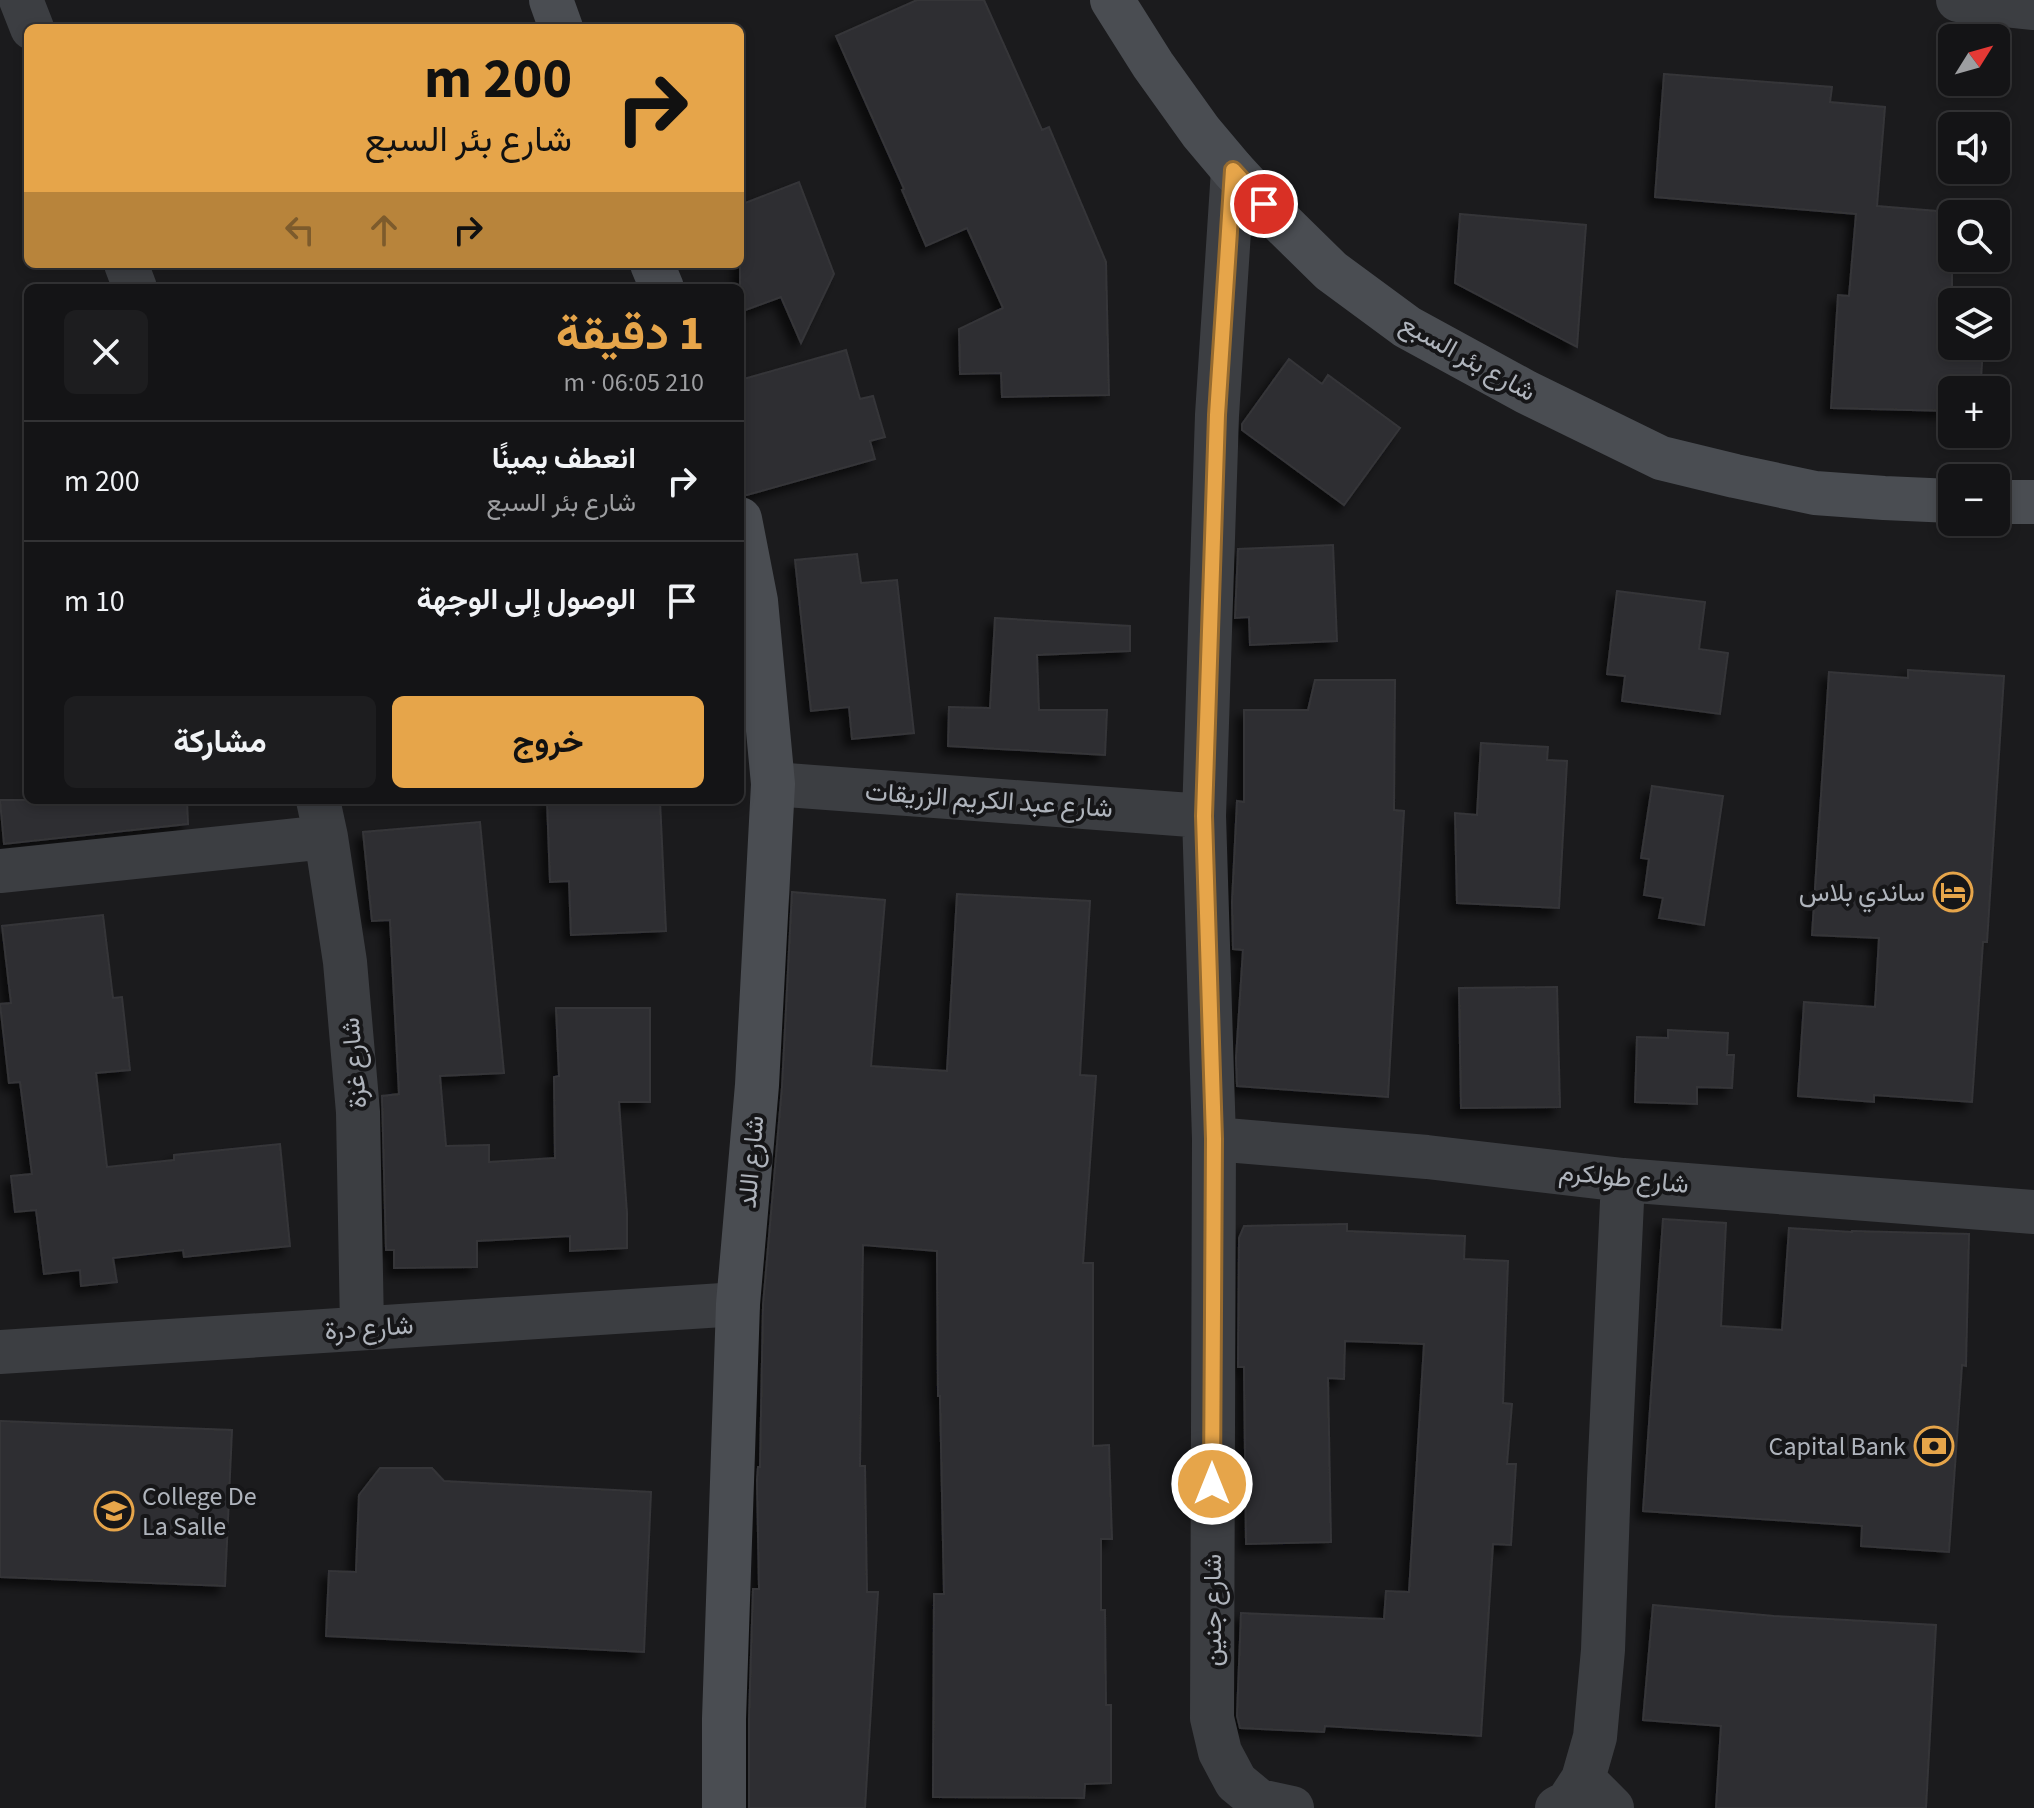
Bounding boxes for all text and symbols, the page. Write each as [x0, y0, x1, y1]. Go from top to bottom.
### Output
north arrow [1938, 24, 2010, 96]
map controls [1938, 24, 2010, 536]
text: 200 m [424, 40, 572, 119]
icon: right [600, 56, 704, 160]
button: sound [1938, 112, 2010, 184]
text: شارع بئر السبع [365, 114, 572, 165]
pin [1230, 170, 1298, 238]
icon: arrive [1242, 182, 1286, 226]
button: search [1938, 200, 2010, 272]
icon: left [278, 208, 322, 252]
icon: ahead [362, 208, 406, 252]
icon: right [446, 208, 490, 252]
button: layers [1938, 288, 2010, 360]
text: 1 دقيقة [556, 300, 704, 368]
street label: شارع بئر السبع [1394, 306, 1542, 410]
button: close [64, 310, 148, 394]
text: 210 m · 06:05 [563, 364, 704, 401]
button: + [1938, 376, 2010, 448]
text: انعطف يمينًا [492, 437, 636, 480]
icon: right [660, 459, 704, 503]
text: 200 m [64, 460, 140, 503]
button: − [1938, 464, 2010, 536]
text: شارع بئر السبع [486, 484, 636, 521]
text: الوصول إلى الوجهة [417, 578, 636, 621]
icon: arrive [660, 579, 704, 623]
text: 10 m [64, 580, 125, 623]
button: مشاركة [64, 696, 376, 788]
button: خروج [392, 696, 704, 788]
street label: شارع عبد الكريم الزريقات [864, 773, 1114, 827]
hotel icon: ساندي بلاس [1932, 871, 1974, 913]
place label: ساندي بلاس [1799, 874, 1925, 913]
street label: شارع غزة [332, 1016, 376, 1110]
street label: شارع اللد [729, 1114, 773, 1210]
street label: شارع طولكرم [1557, 1153, 1691, 1203]
street label: شارع درة [323, 1306, 415, 1350]
bank icon: Capital Bank [1913, 1425, 1955, 1467]
place label: Capital Bank [1769, 1428, 1906, 1465]
position arrow [1170, 1442, 1254, 1526]
place label: College De La Salle [142, 1478, 257, 1545]
school or university icon: College De La Salle [93, 1490, 135, 1532]
street label: شارع جنين [1194, 1554, 1231, 1666]

